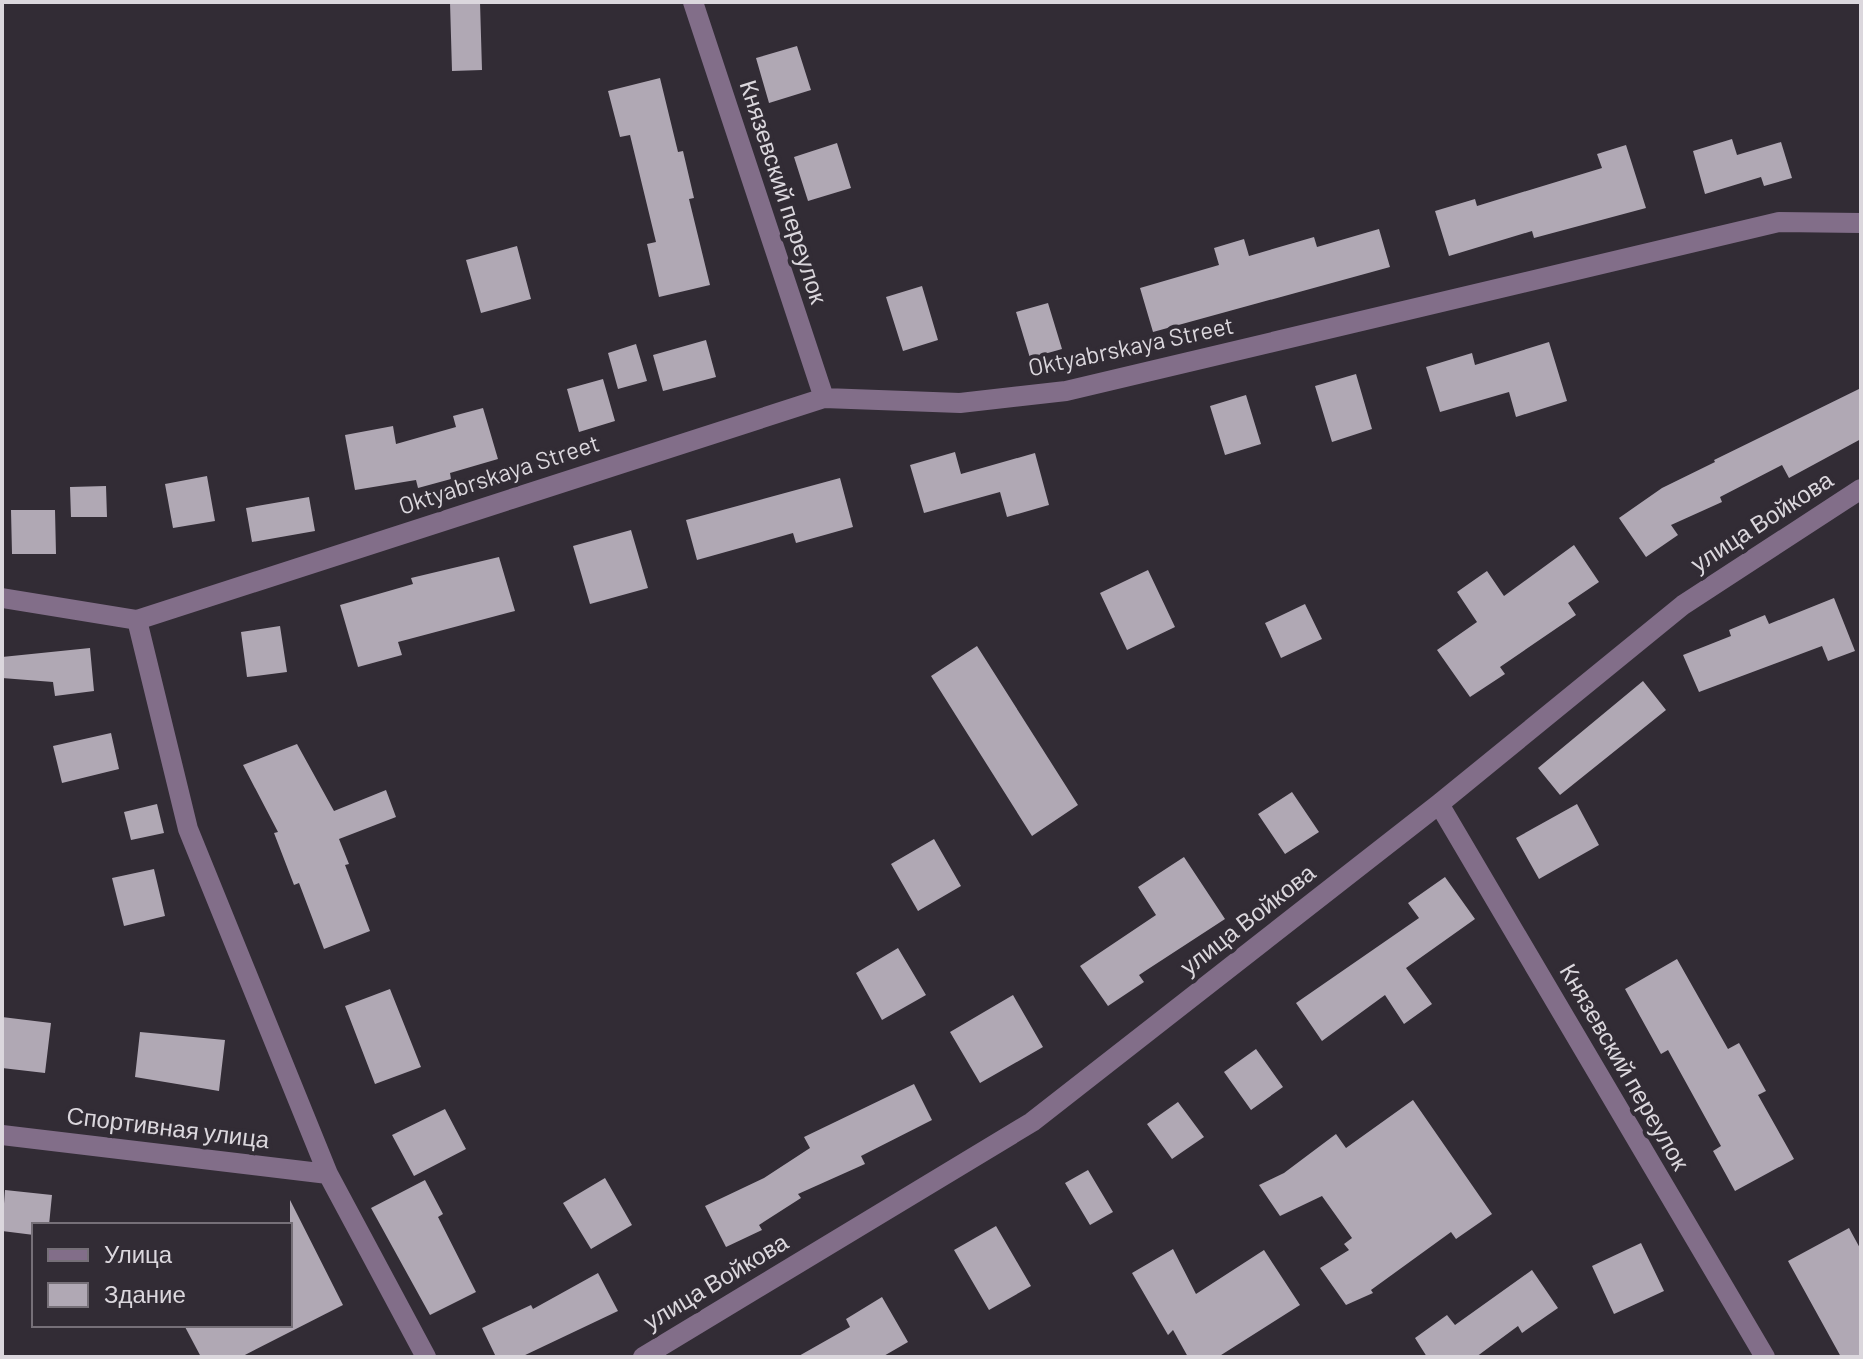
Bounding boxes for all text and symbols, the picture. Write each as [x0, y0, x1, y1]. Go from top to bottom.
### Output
street label: Князевский переулок [735, 76, 834, 307]
street label: Oktyabrskaya Street [1025, 310, 1236, 381]
street label: Oktyabrskaya Street [394, 427, 603, 520]
street label: улица Войкова [1685, 464, 1838, 577]
street label: улица Войкова [1174, 857, 1321, 981]
street label: Князевский переулок [1554, 958, 1696, 1175]
street label: Спортивная улица [65, 1100, 272, 1153]
legend [32, 1223, 292, 1327]
street label: улица Войкова [638, 1226, 793, 1335]
text: Улица [104, 1239, 173, 1268]
text: Здание [104, 1279, 186, 1308]

